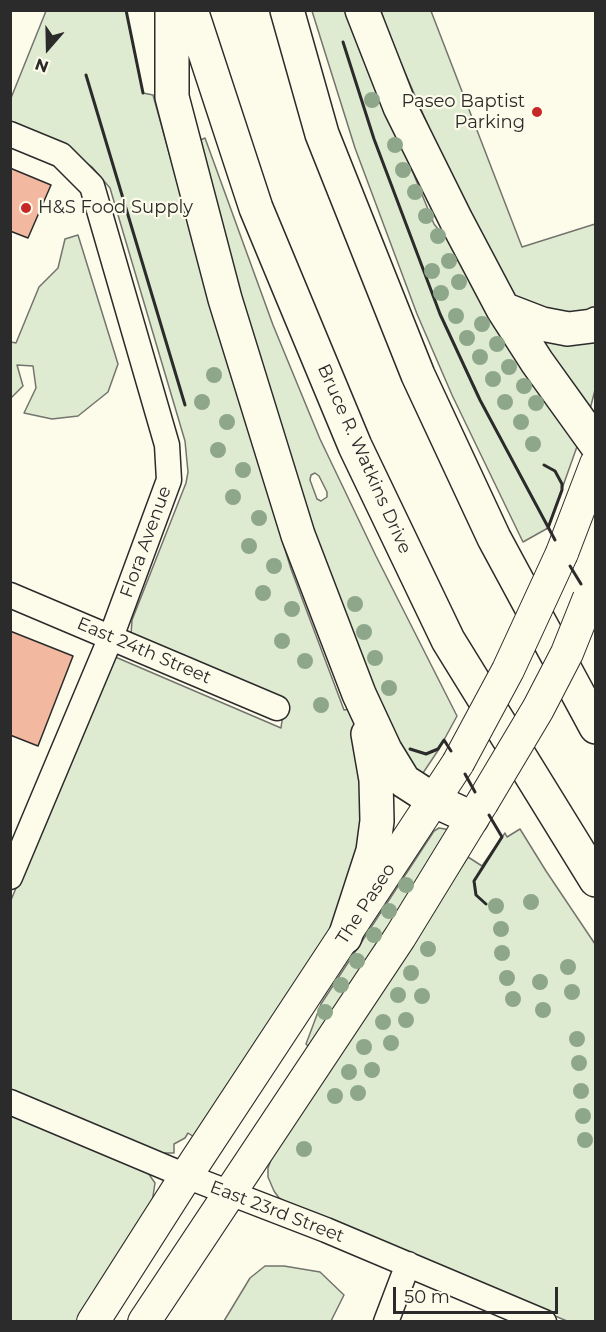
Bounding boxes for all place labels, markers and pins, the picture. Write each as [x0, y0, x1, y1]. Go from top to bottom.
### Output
place label: Paseo Baptist Parking [401, 91, 525, 134]
marker: Paseo Baptist Parking [530, 105, 544, 119]
place label: H&S Food Supply [38, 197, 193, 219]
marker: H&S Food Supply [19, 201, 33, 215]

